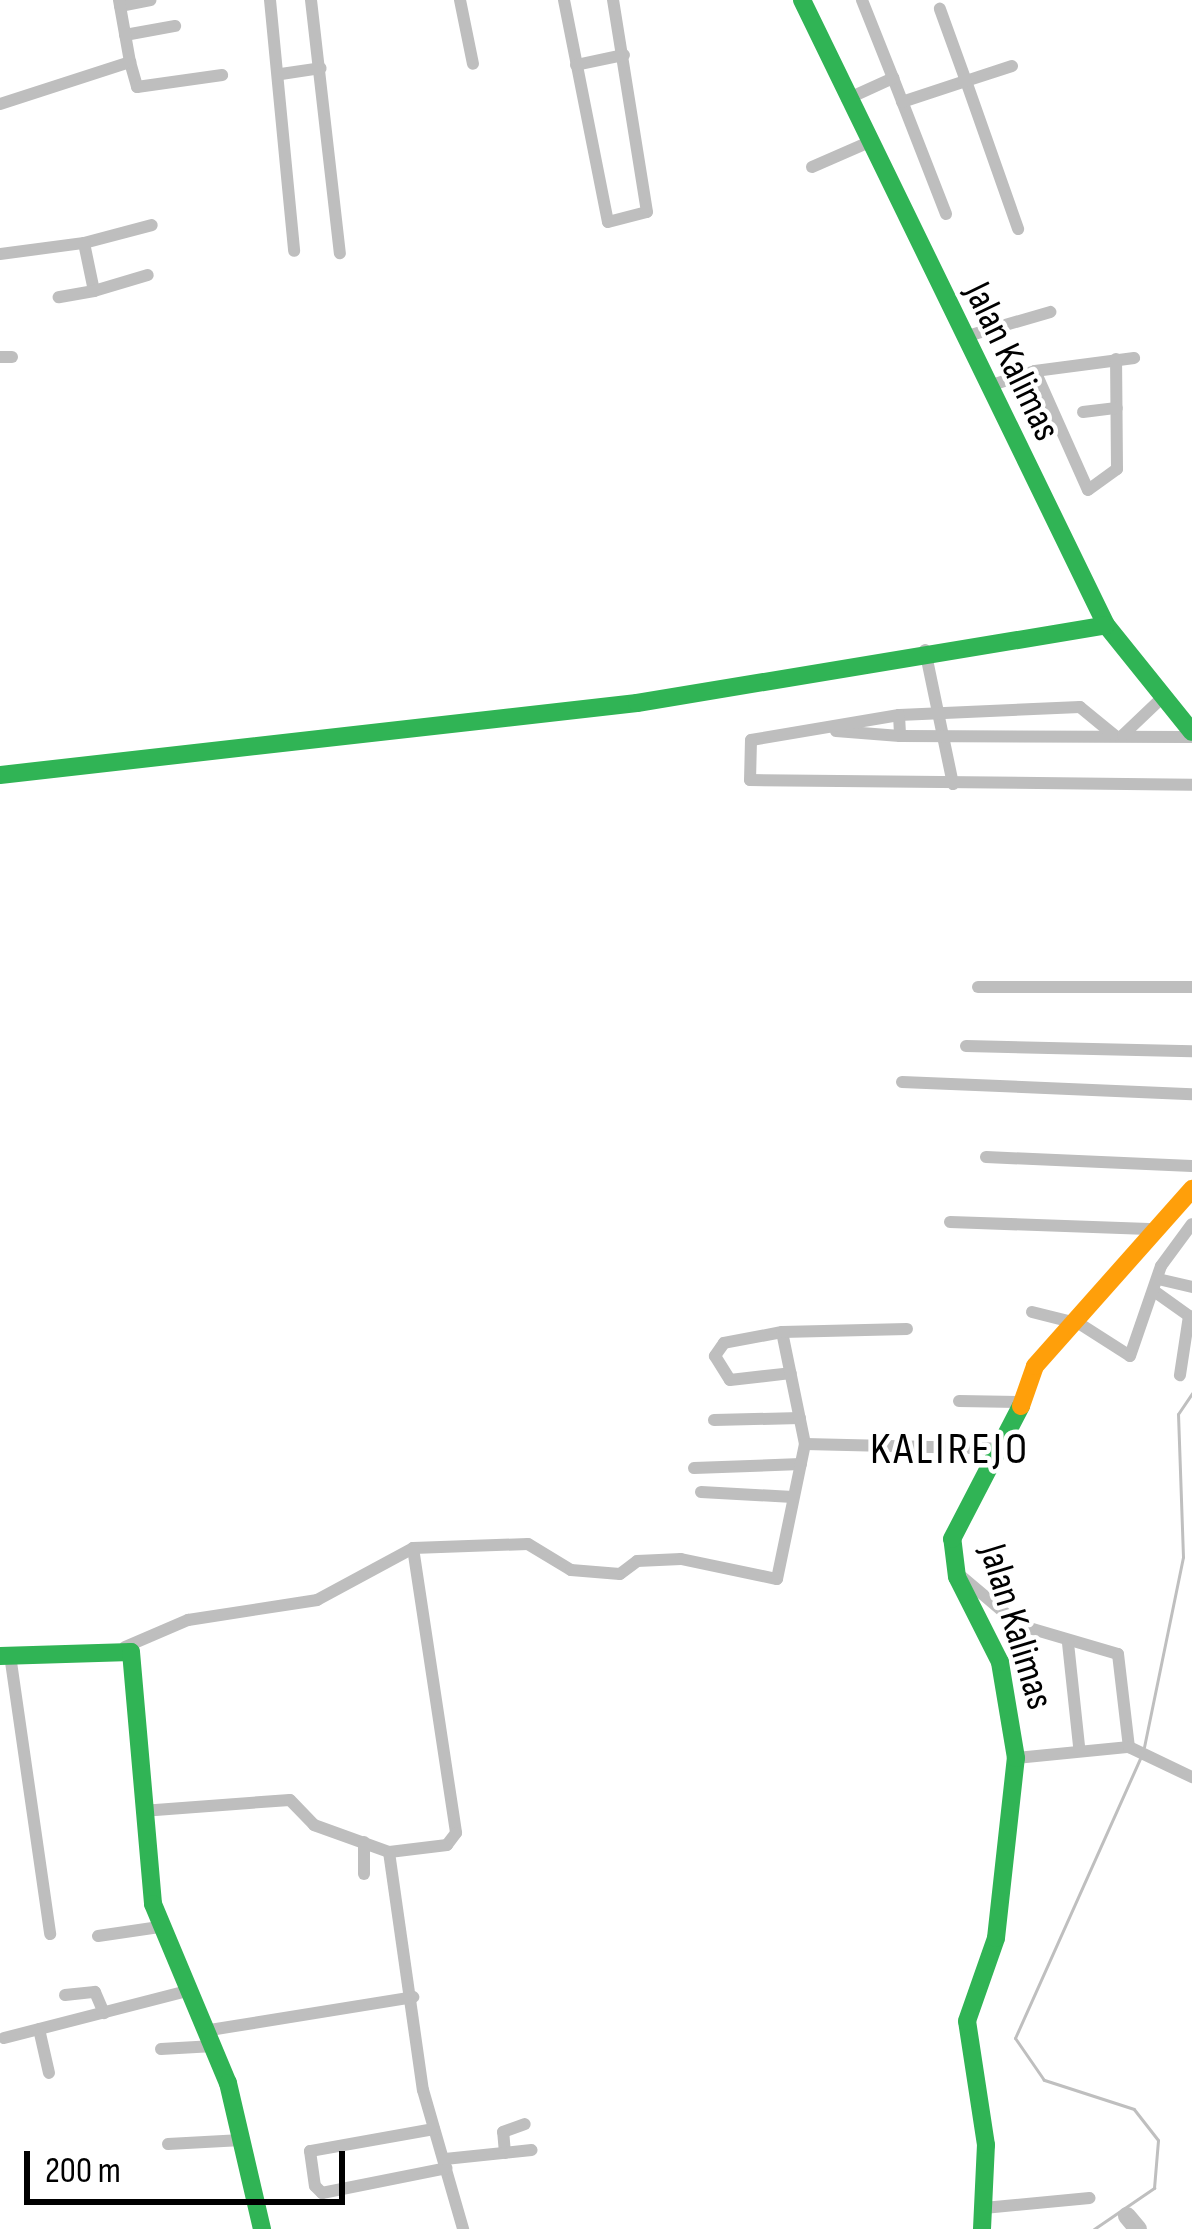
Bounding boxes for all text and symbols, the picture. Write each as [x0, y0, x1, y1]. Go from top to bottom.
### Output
street label: Jalan Kalimas [953, 275, 1069, 449]
district label: KALIREJO [870, 1423, 1030, 1477]
street label: Jalan Kalimas [968, 1539, 1062, 1715]
scale bar [30, 2127, 351, 2201]
text: 200 m [45, 2150, 121, 2193]

